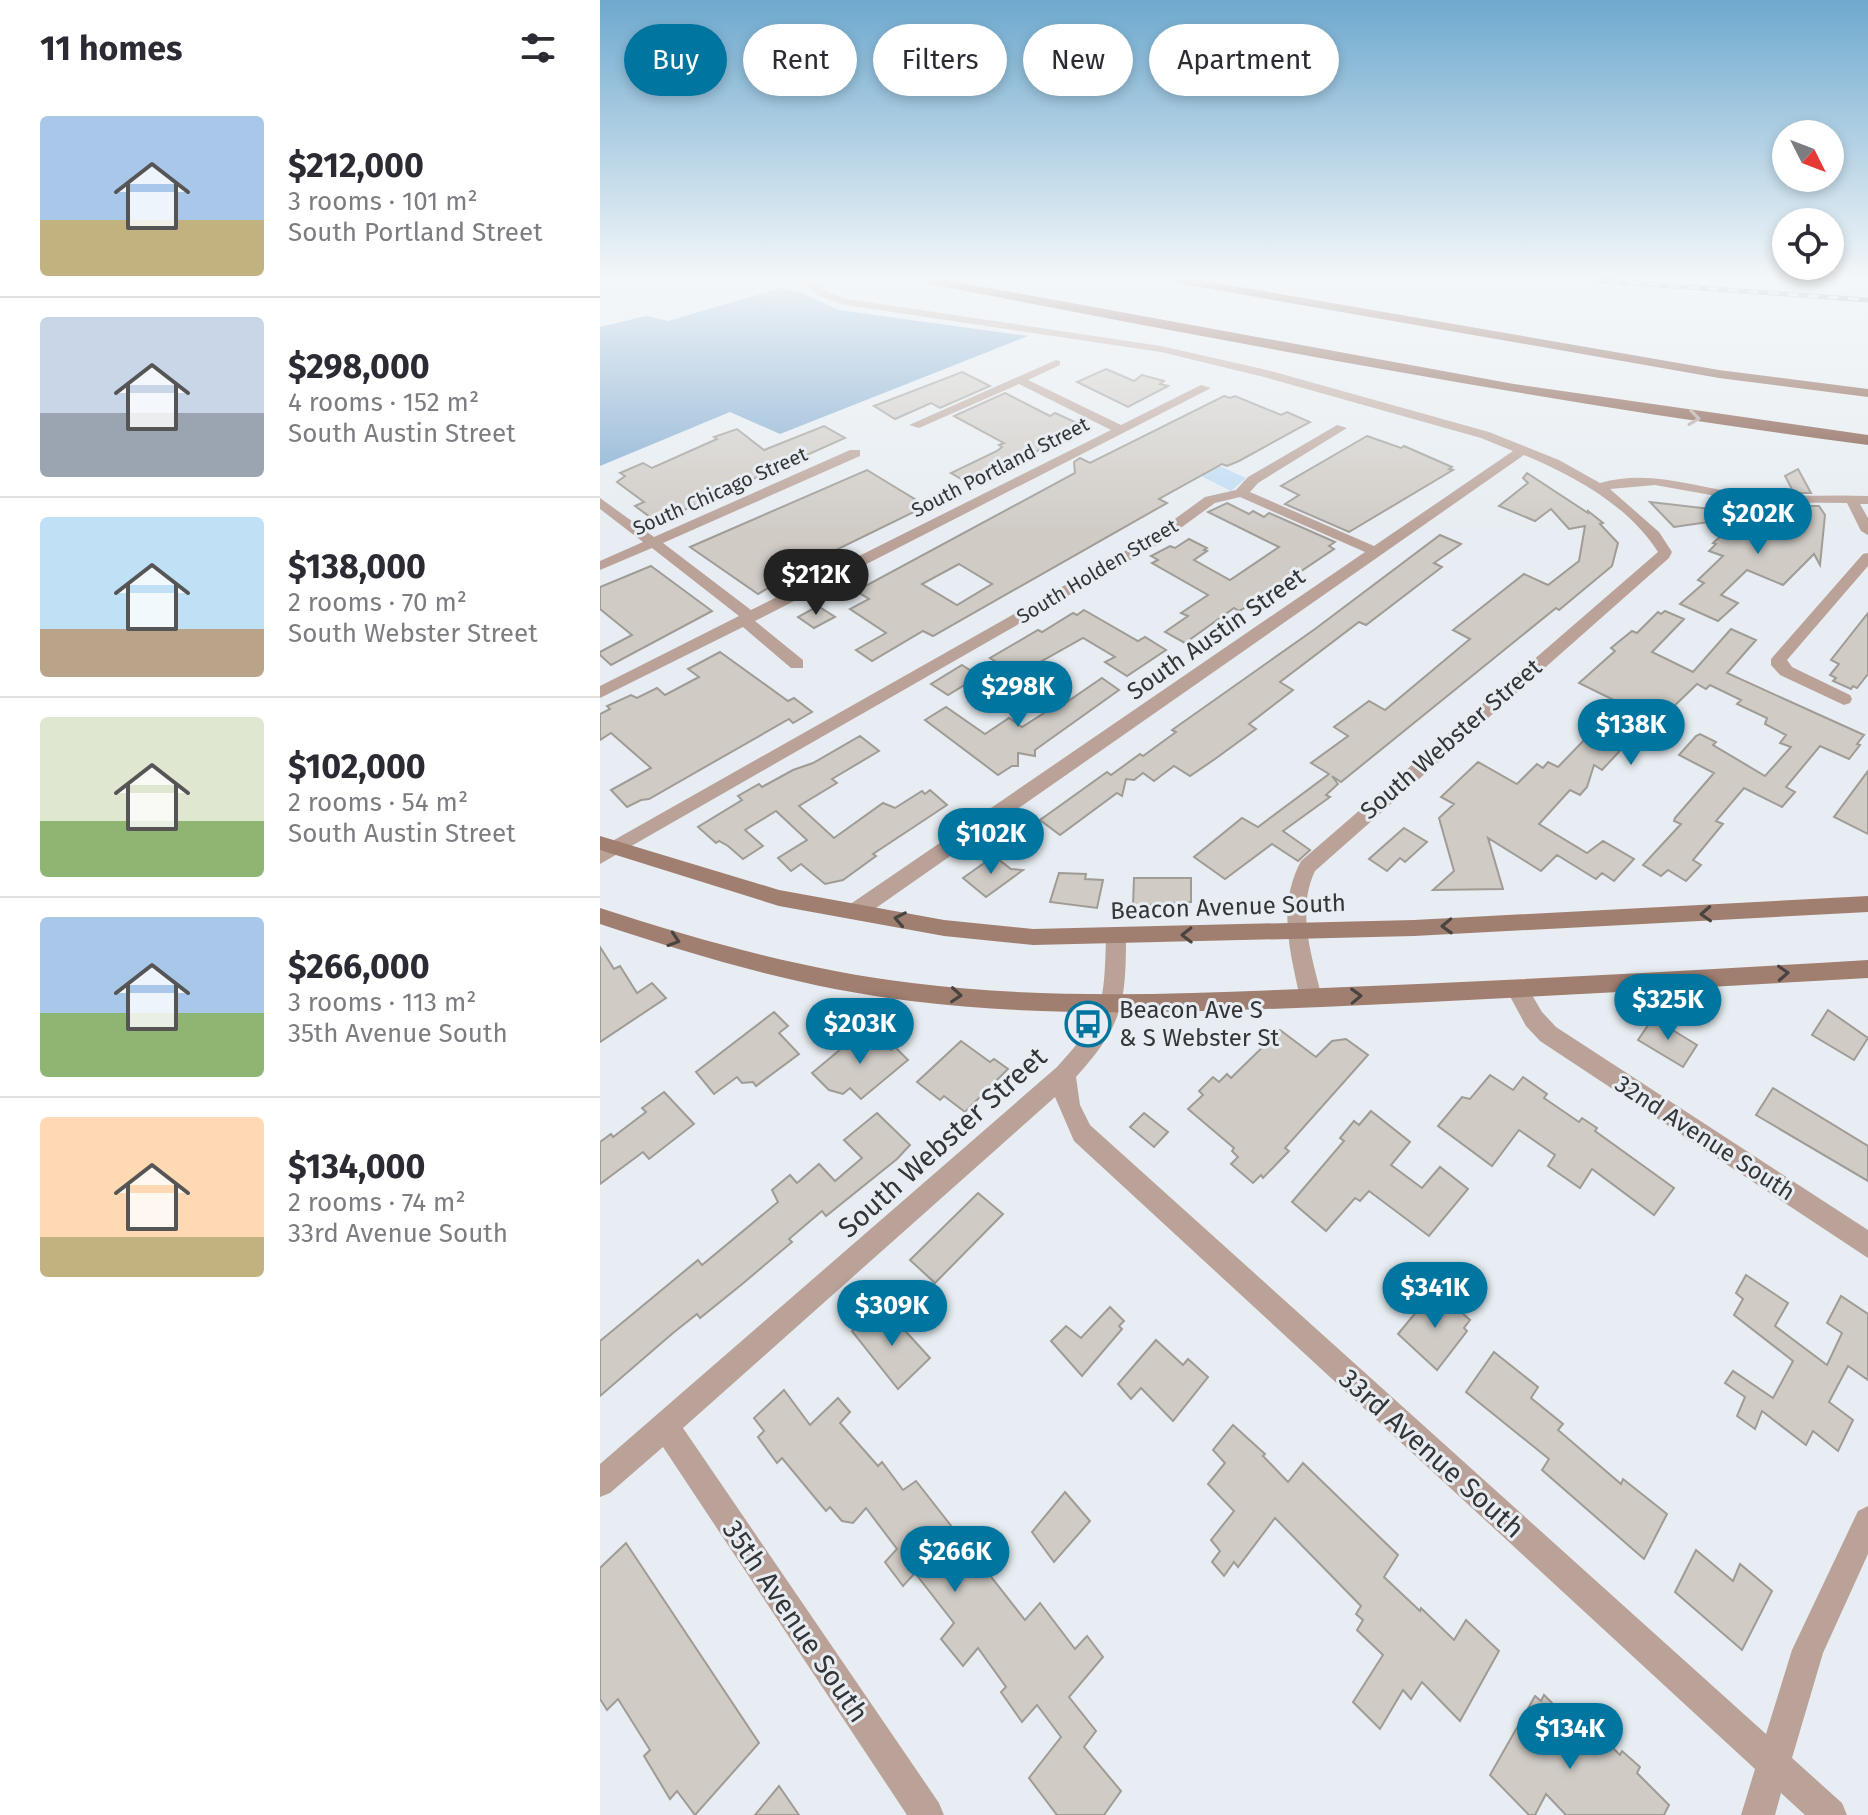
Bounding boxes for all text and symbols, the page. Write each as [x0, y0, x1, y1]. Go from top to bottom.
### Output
chip: Buy [624, 24, 727, 96]
chip: Rent [743, 24, 857, 96]
chip: Filters [873, 24, 1007, 96]
chip: New [1023, 24, 1133, 96]
chip: Apartment [1149, 24, 1339, 96]
icon: filters [516, 26, 560, 70]
text: 11 homes [40, 28, 182, 69]
north arrow [1772, 120, 1844, 192]
map controls [1772, 120, 1844, 280]
text: $212,000 [288, 145, 424, 186]
icon: home [104, 148, 200, 244]
text: 3 rooms · 101 m² [288, 186, 478, 217]
button: locate [1772, 208, 1844, 280]
text: South Portland Street [288, 217, 543, 248]
text: $298,000 [288, 346, 430, 387]
icon: home [104, 349, 200, 445]
text: 4 rooms · 152 m² [288, 387, 479, 418]
one-way arrow [1687, 409, 1701, 426]
street label: South Portland Street [907, 412, 1093, 522]
text: South Austin Street [288, 418, 516, 449]
street label: South Chicago Street [629, 441, 812, 540]
pin: $202K [1702, 488, 1814, 556]
text: $202K [1722, 498, 1794, 529]
street label: South Holden Street [1012, 513, 1183, 629]
text: $138,000 [288, 546, 426, 587]
icon: home [104, 549, 200, 645]
pin: $212K [760, 549, 872, 617]
text: $212K [782, 559, 850, 590]
street label: South Austin Street [1122, 562, 1310, 706]
text: 2 rooms · 70 m² [288, 587, 467, 618]
text: South Webster Street [288, 618, 538, 649]
street label: South Webster Street [1355, 653, 1547, 825]
pin: $298K [962, 661, 1074, 729]
text: $298K [981, 671, 1055, 702]
pin: $138K [1575, 699, 1687, 767]
text: $138K [1596, 709, 1666, 740]
text: $102,000 [288, 746, 426, 787]
icon: home [104, 749, 200, 845]
text: 2 rooms · 54 m² [288, 787, 468, 818]
pin: $102K [935, 808, 1047, 876]
text: South Austin Street [288, 818, 516, 849]
text: $102K [956, 818, 1026, 849]
street label: Beacon Avenue South [1110, 889, 1346, 925]
one-way arrow [1699, 906, 1712, 923]
one-way arrow [893, 912, 907, 929]
one-way arrow [1440, 918, 1453, 935]
one-way arrow [1180, 926, 1193, 944]
one-way arrow [667, 931, 680, 947]
text: $266,000 [288, 946, 430, 987]
icon: home [104, 949, 200, 1045]
one-way arrow [1777, 965, 1790, 982]
pin: $325K [1612, 974, 1724, 1042]
text: $325K [1632, 984, 1704, 1015]
one-way arrow [950, 986, 963, 1003]
text: 3 rooms · 113 m² [288, 987, 477, 1018]
one-way arrow [1350, 987, 1363, 1004]
place label: Beacon Ave S & S Webster St [1119, 996, 1280, 1052]
pin: $203K [804, 998, 916, 1066]
bus stop icon: Beacon Ave S & S Webster St [1064, 1000, 1112, 1048]
text: $203K [824, 1008, 896, 1039]
text: 35th Avenue South [288, 1018, 508, 1049]
street label: South Webster Street [831, 1040, 1054, 1245]
street label: 32nd Avenue South [1610, 1070, 1800, 1206]
text: $134,000 [288, 1146, 425, 1187]
icon: home [104, 1149, 200, 1245]
text: 2 rooms · 74 m² [288, 1187, 466, 1218]
text: 33rd Avenue South [288, 1218, 508, 1249]
pin: $341K [1379, 1262, 1491, 1330]
text: $341K [1400, 1272, 1470, 1303]
pin: $309K [836, 1280, 948, 1348]
text: $309K [855, 1290, 929, 1321]
street label: 33rd Avenue South [1333, 1362, 1531, 1545]
street label: 35th Avenue South [716, 1514, 875, 1729]
pin: $266K [899, 1526, 1011, 1594]
text: $266K [918, 1536, 992, 1567]
pin: $134K [1514, 1703, 1626, 1771]
text: $134K [1535, 1713, 1605, 1744]

